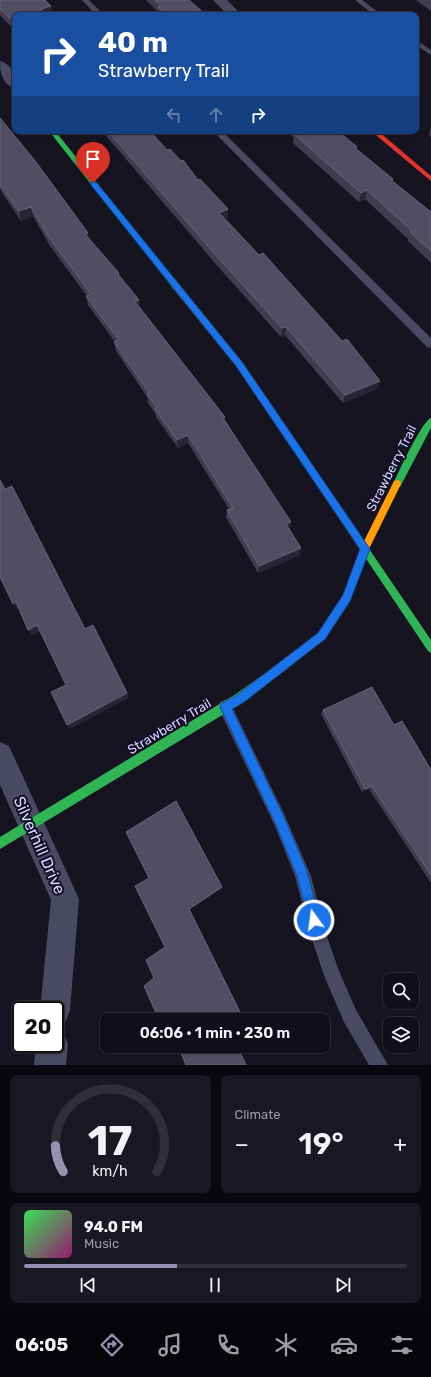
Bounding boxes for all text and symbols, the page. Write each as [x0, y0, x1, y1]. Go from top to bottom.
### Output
text: 40 m [98, 26, 168, 59]
icon: right [32, 28, 84, 80]
text: Strawberry Trail [98, 60, 229, 82]
icon: left [163, 104, 185, 126]
icon: ahead [205, 104, 227, 126]
icon: right [247, 104, 269, 126]
pin [76, 142, 110, 183]
icon: arrive [82, 148, 104, 170]
street label: Strawberry Trail [363, 423, 420, 514]
street label: Strawberry Trail [125, 696, 214, 757]
street label: Silverhill Drive [9, 793, 70, 897]
position arrow [293, 899, 335, 941]
map controls [383, 973, 419, 1053]
button: search [383, 973, 419, 1009]
speed limit sign: 20 [12, 1001, 64, 1053]
button: layers [383, 1017, 419, 1053]
text: 06:06 · 1 min · 230 m [140, 1024, 290, 1042]
text: Climate [235, 1107, 281, 1122]
text: 17 [88, 1116, 133, 1165]
text: 19° [298, 1126, 344, 1162]
text: − [235, 1131, 249, 1158]
text: + [393, 1131, 407, 1158]
text: km/h [92, 1163, 128, 1180]
text: 94.0 FM [84, 1218, 143, 1236]
text: Music [84, 1236, 119, 1251]
icon: previous [77, 1274, 99, 1296]
icon: pause [204, 1274, 226, 1296]
icon: next [332, 1274, 354, 1296]
icon: directions [98, 1331, 126, 1359]
icon: music [156, 1331, 184, 1359]
icon: phone [214, 1331, 242, 1359]
icon: climate [272, 1331, 300, 1359]
icon: car [330, 1331, 358, 1359]
icon: filters [388, 1331, 416, 1359]
text: 06:05 [15, 1334, 68, 1356]

